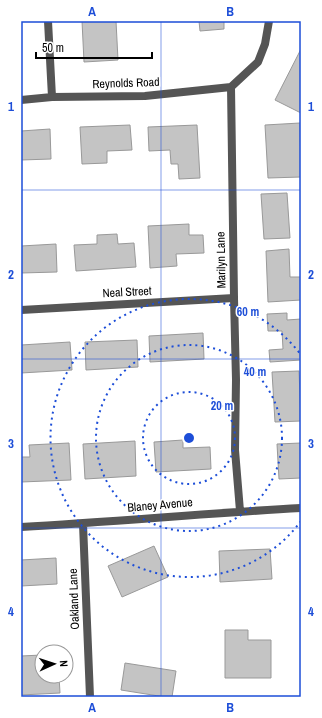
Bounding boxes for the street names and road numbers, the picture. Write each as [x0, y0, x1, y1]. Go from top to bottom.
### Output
street label: Reynolds Road [92, 74, 160, 92]
street label: Marilyn Lane [213, 231, 229, 289]
street label: Neal Street [102, 283, 152, 301]
street label: Blaney Avenue [127, 494, 193, 516]
street label: Oakland Lane [65, 568, 83, 630]

